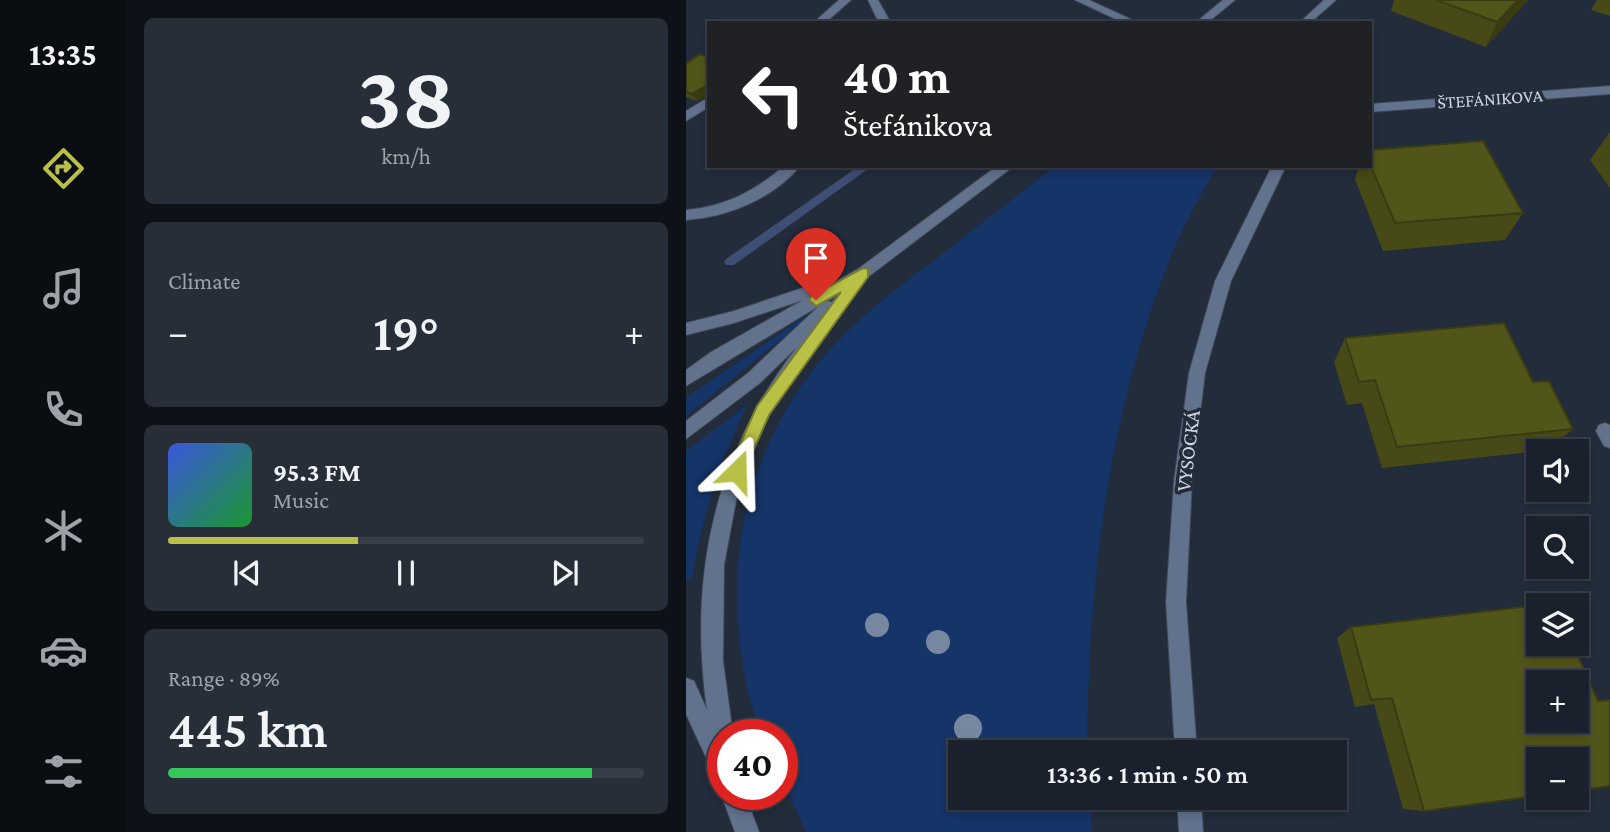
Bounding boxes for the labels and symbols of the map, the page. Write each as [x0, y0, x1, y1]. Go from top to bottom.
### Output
street label: ŠTEFÁNIKOVA [1437, 85, 1544, 113]
pin [786, 228, 846, 300]
street label: VYSOCKÁ [1171, 409, 1205, 493]
position arrow [700, 434, 774, 508]
speed limit sign: 40 [707, 719, 798, 810]

